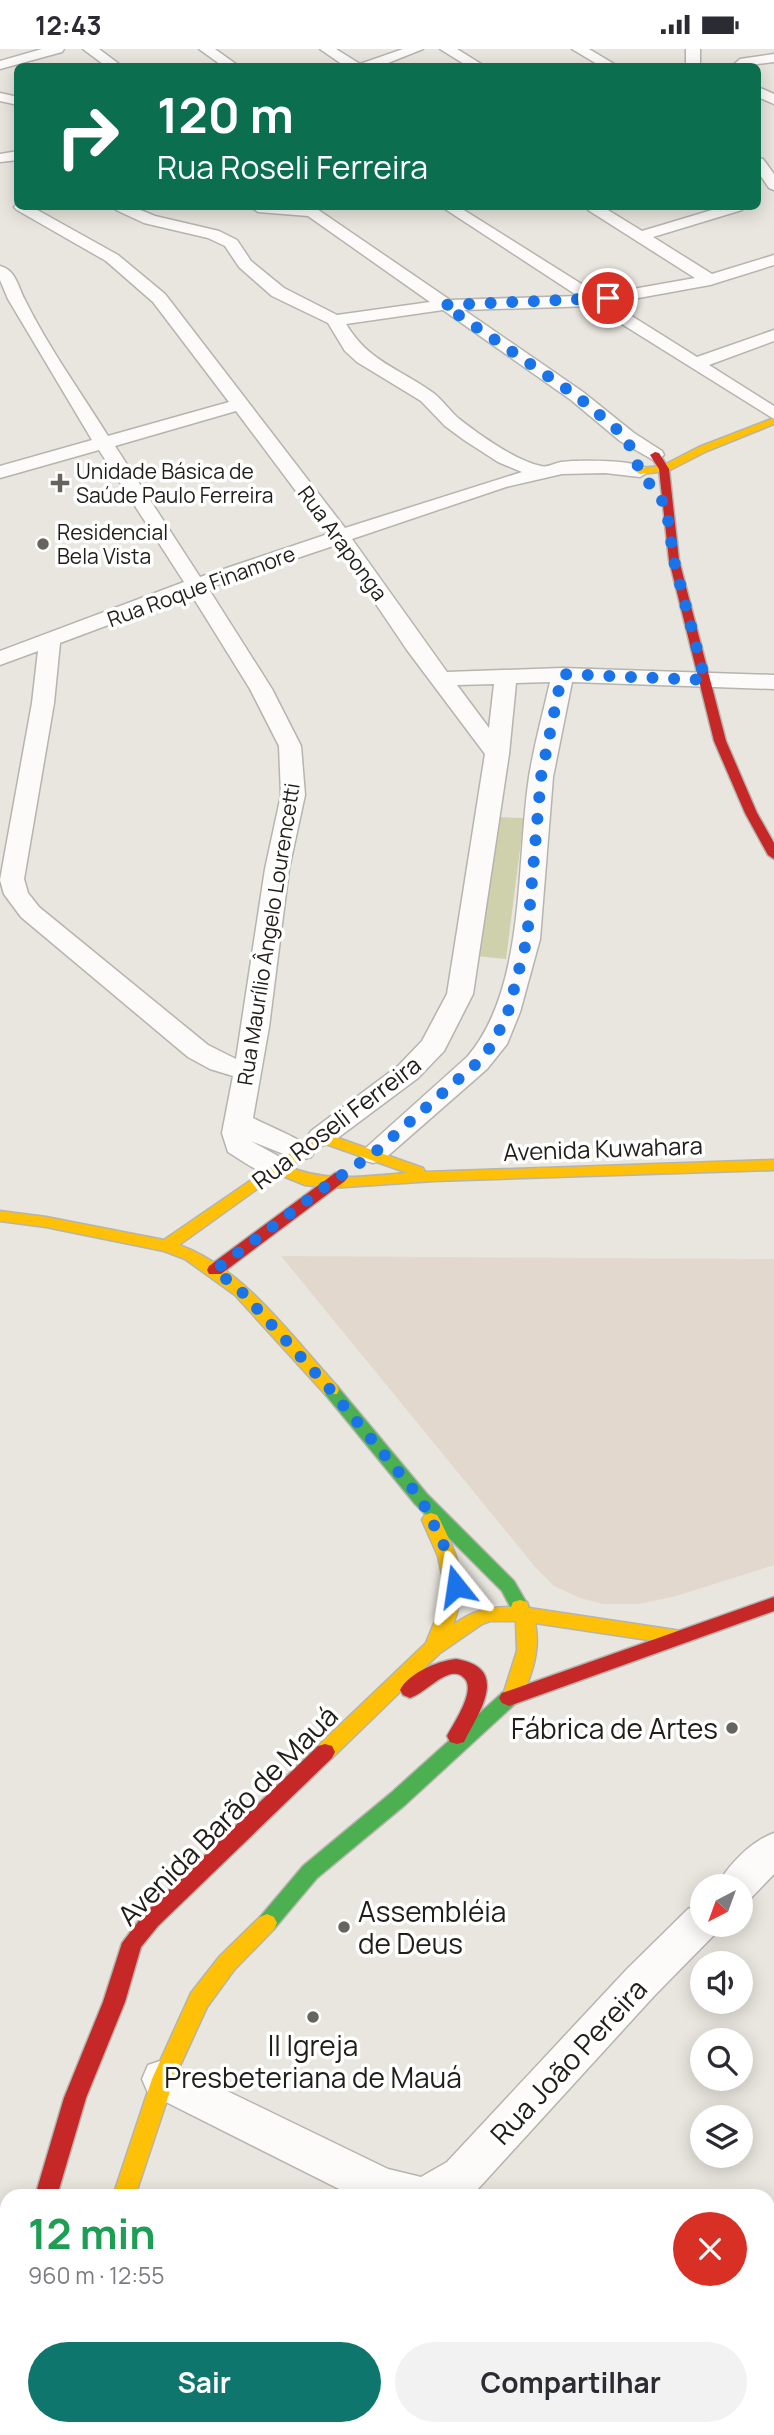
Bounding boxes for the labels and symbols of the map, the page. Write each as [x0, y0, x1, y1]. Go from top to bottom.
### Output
pin [578, 268, 638, 328]
place label: Unidade Básica de Saúde Paulo Ferreira [76, 457, 273, 509]
marker: Unidade Básica de Saúde Paulo Ferreira [50, 473, 70, 493]
street label: Rua Araponga [292, 480, 394, 606]
place label: Residencial Bela Vista [57, 518, 168, 570]
marker: Residencial Bela Vista [35, 536, 51, 552]
street label: Rua Roque Finamore [103, 539, 299, 633]
street label: Rua Maurílio Ângelo Lourencetti [230, 781, 306, 1087]
street label: Rua Roseli Ferreira [245, 1048, 427, 1196]
street label: Avenida Kuwahara [503, 1128, 703, 1168]
position arrow [419, 1549, 493, 1623]
street label: Avenida Barão de Mauá [109, 1697, 345, 1933]
place label: Fábrica de Artes [511, 1709, 718, 1747]
marker: Fábrica de Artes [724, 1720, 740, 1736]
north arrow [690, 1874, 752, 1937]
place label: Assembléia de Deus [358, 1892, 506, 1962]
marker: Assembléia de Deus [336, 1919, 352, 1935]
street label: Rua João Pereira [481, 1970, 655, 2152]
marker: II Igreja Presbeteriana de Mauá [305, 2009, 321, 2025]
place label: II Igreja Presbeteriana de Mauá [164, 2026, 462, 2096]

